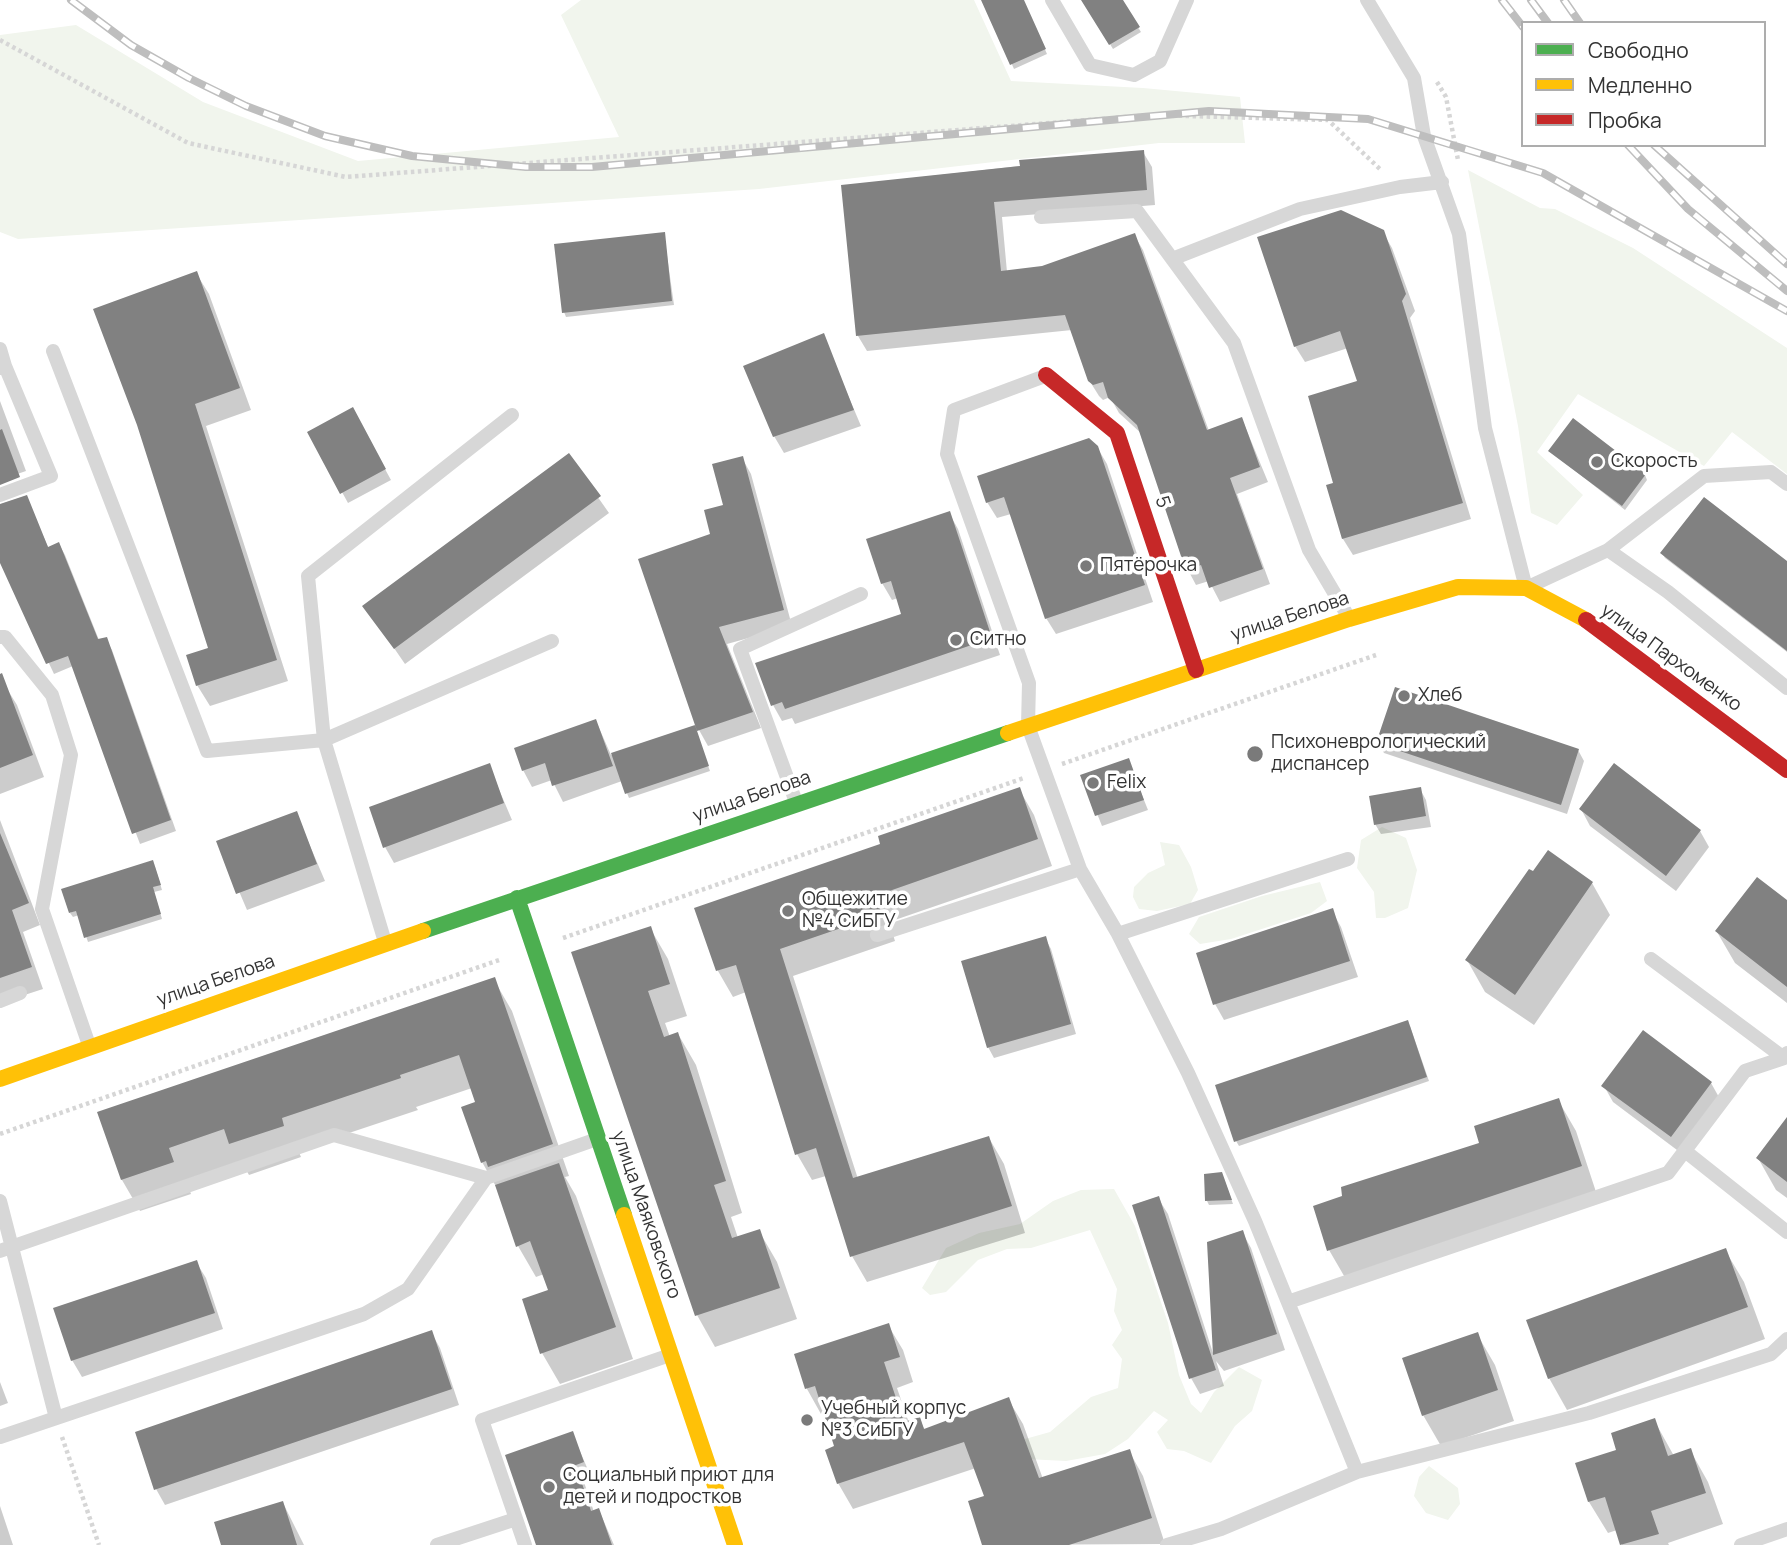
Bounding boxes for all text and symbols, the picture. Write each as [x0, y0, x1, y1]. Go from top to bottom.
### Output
legend [1521, 21, 1766, 147]
text: Свободно [1588, 36, 1689, 64]
text: Медленно [1588, 71, 1692, 99]
text: Пробка [1588, 106, 1662, 134]
place label: Скорость [1611, 451, 1698, 473]
marker: Скорость [1589, 454, 1605, 470]
street label: 5 [1149, 493, 1175, 511]
place label: Пятёрочка [1100, 555, 1197, 577]
marker: Пятёрочка [1078, 558, 1094, 574]
street label: улица Белова [1228, 587, 1352, 647]
street label: улица Пархоменко [1596, 599, 1746, 717]
place label: Ситно [970, 629, 1026, 651]
marker: Ситно [948, 632, 964, 648]
place label: Хлеб [1418, 685, 1462, 707]
marker: Хлеб [1396, 688, 1412, 704]
place label: Психоневрологический диспансер [1271, 732, 1486, 776]
marker: Психоневрологический диспансер [1245, 744, 1265, 764]
street label: улица Белова [690, 766, 814, 828]
place label: Felix [1107, 772, 1146, 794]
marker: Felix [1085, 775, 1101, 791]
place label: Общежитие №4 СиБГУ [802, 889, 908, 933]
marker: Общежитие №4 СиБГУ [780, 903, 796, 919]
street label: улица Белова [154, 950, 278, 1012]
street label: улица Маяковского [607, 1128, 685, 1302]
place label: Учебный корпус №3 СиБГУ [821, 1398, 966, 1442]
marker: Учебный корпус №3 СиБГУ [799, 1412, 815, 1428]
place label: Социальный приют для детей и подростков [563, 1465, 774, 1509]
marker: Социальный приют для детей и подростков [541, 1479, 557, 1495]

